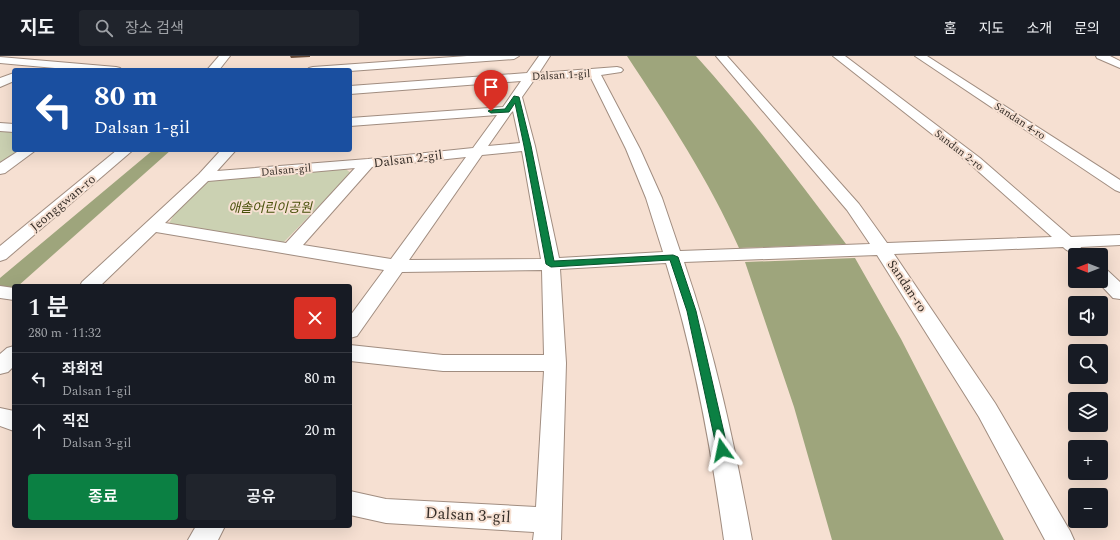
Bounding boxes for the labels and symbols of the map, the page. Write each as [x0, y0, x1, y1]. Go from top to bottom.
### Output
street label: Dalsan 1-gil [531, 65, 591, 85]
pin [474, 70, 508, 111]
street label: Sandan 4-ro [991, 98, 1049, 144]
street label: Sandan 2-ro [931, 125, 987, 175]
street label: Dalsan 2-gil [372, 145, 444, 173]
street label: Dalsan-gil [260, 159, 312, 181]
street label: Jeonggwan-ro [26, 170, 100, 236]
park label: 애솔어린이공원 [228, 198, 313, 218]
north arrow [1068, 248, 1108, 288]
street label: Sandan-ro [882, 256, 932, 316]
position arrow [701, 429, 743, 471]
street label: Dalsan 3-gil [425, 501, 511, 529]

